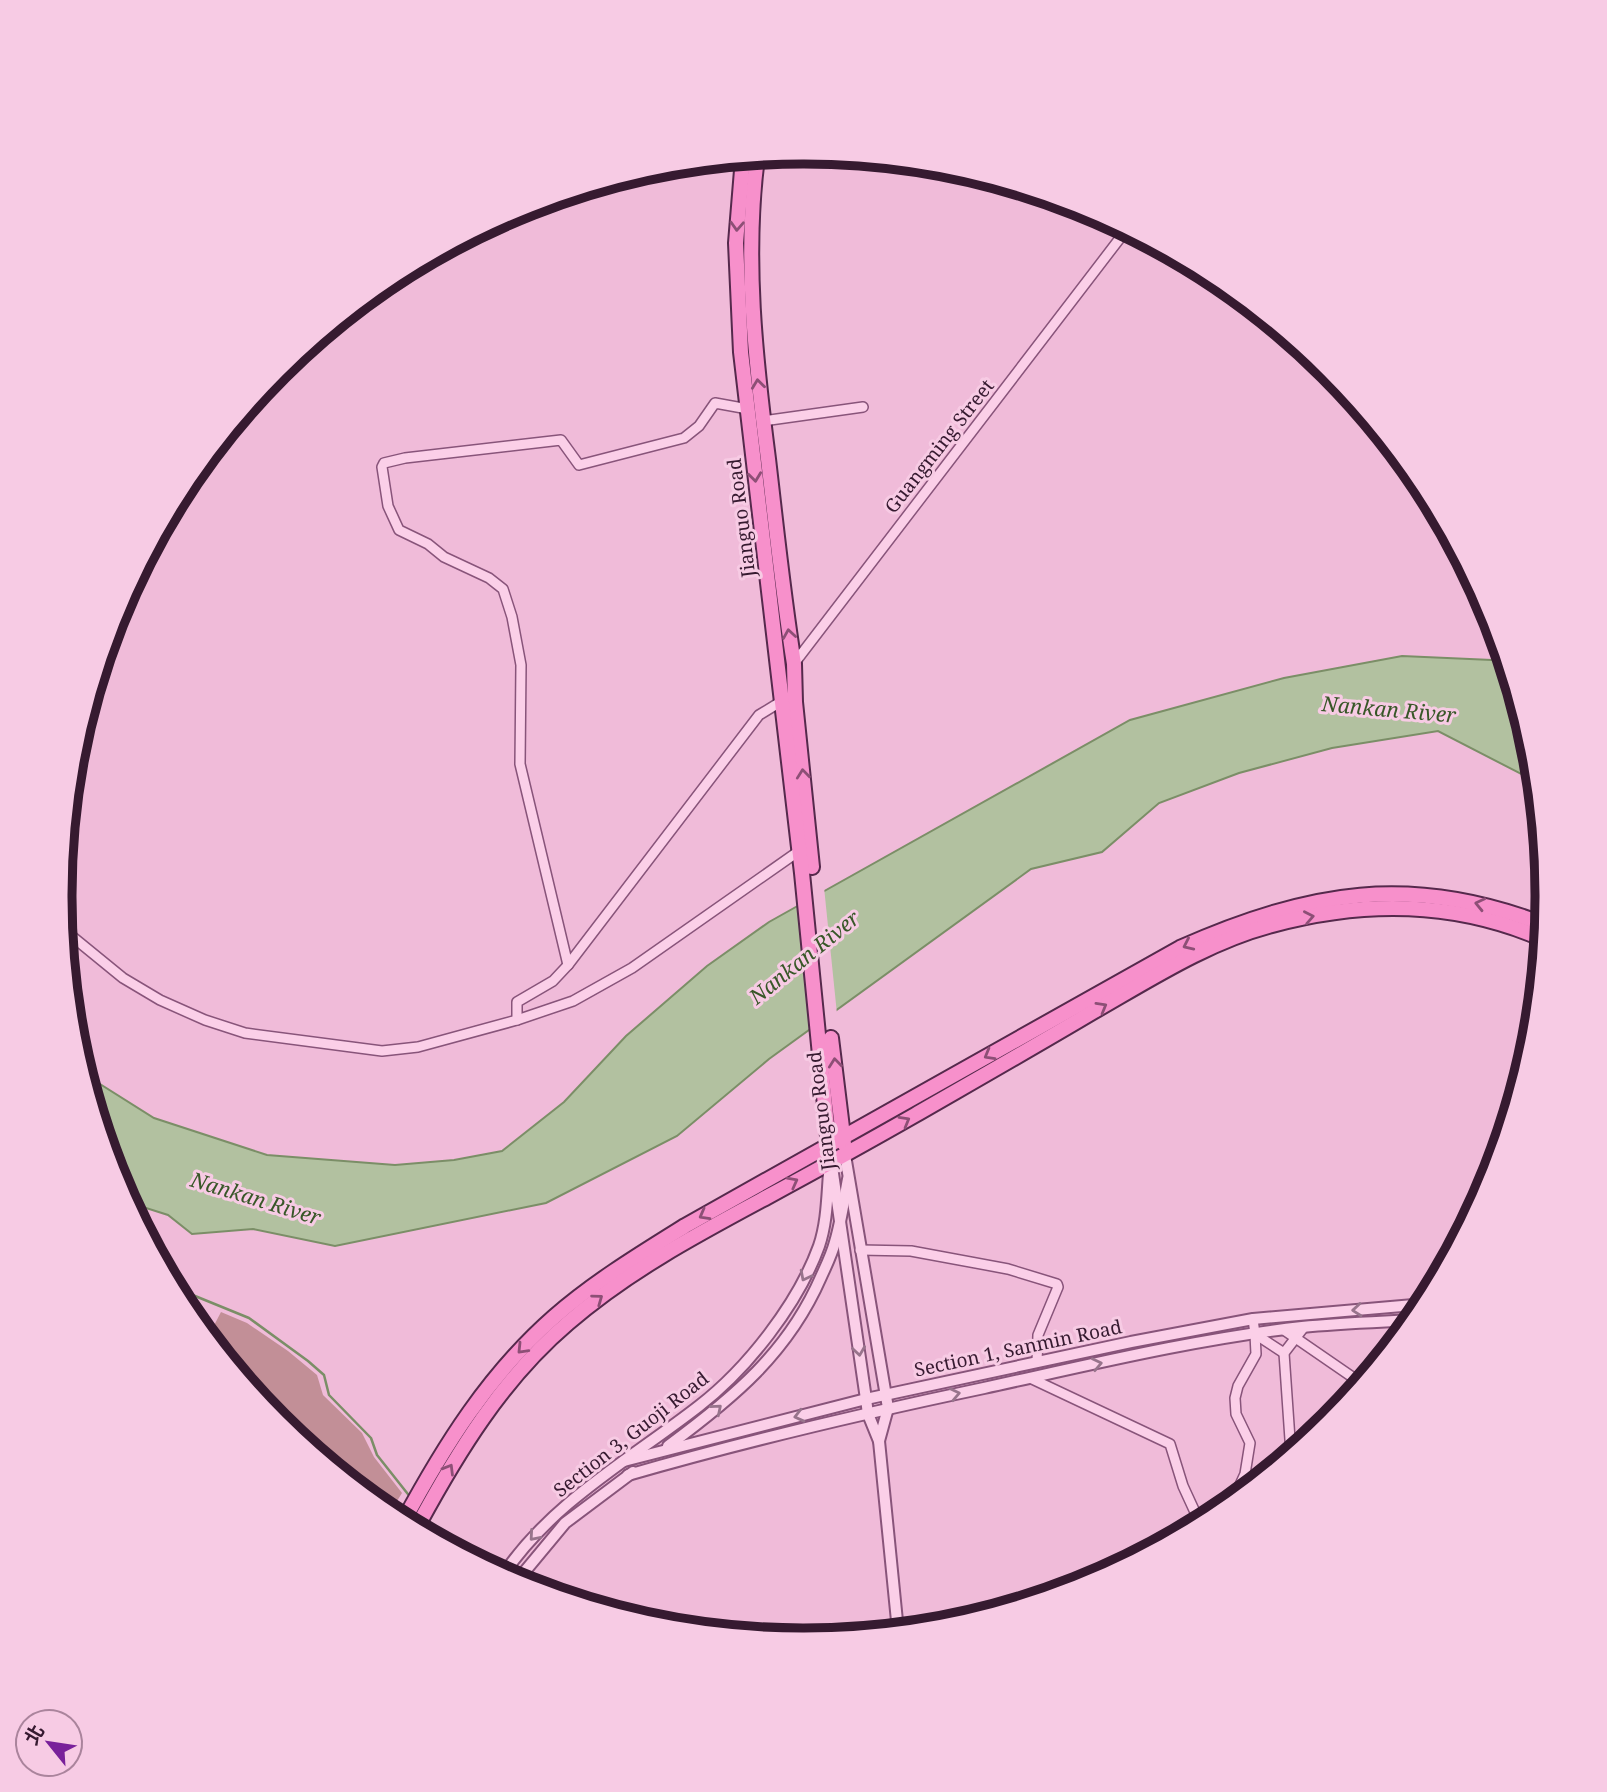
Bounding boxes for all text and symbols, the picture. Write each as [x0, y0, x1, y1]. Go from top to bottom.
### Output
one-way arrow [730, 221, 745, 232]
street label: Guangming Street [879, 373, 1000, 518]
one-way arrow [751, 378, 766, 390]
street label: Jianguo Road [721, 457, 761, 580]
one-way arrow [748, 471, 763, 483]
one-way arrow [782, 629, 797, 640]
water label: Nankan River [1320, 689, 1457, 729]
one-way arrow [795, 769, 810, 780]
one-way arrow [1474, 898, 1486, 912]
water label: Nankan River [742, 904, 865, 1011]
one-way arrow [1303, 910, 1315, 925]
one-way arrow [1183, 937, 1195, 951]
one-way arrow [1094, 1002, 1107, 1015]
one-way arrow [984, 1047, 996, 1060]
street label: Jianguo Road [801, 1050, 841, 1173]
one-way arrow [827, 1058, 842, 1069]
one-way arrow [897, 1116, 910, 1129]
water label: Nankan River [187, 1165, 325, 1231]
one-way arrow [786, 1177, 798, 1191]
one-way arrow [699, 1207, 712, 1220]
one-way arrow [800, 1269, 814, 1281]
one-way arrow [590, 1295, 603, 1307]
one-way arrow [1351, 1302, 1362, 1317]
street label: Section 1, Sanmin Road [912, 1313, 1124, 1383]
one-way arrow [517, 1340, 530, 1353]
one-way arrow [851, 1345, 866, 1357]
one-way arrow [1091, 1357, 1103, 1372]
street label: Section 3, Guoji Road [548, 1365, 714, 1503]
one-way arrow [949, 1388, 961, 1402]
one-way arrow [709, 1405, 722, 1417]
one-way arrow [793, 1408, 805, 1422]
one-way arrow [441, 1463, 454, 1476]
one-way arrow [530, 1528, 542, 1541]
north arrow [14, 1708, 84, 1778]
text: 北 [18, 1720, 50, 1749]

